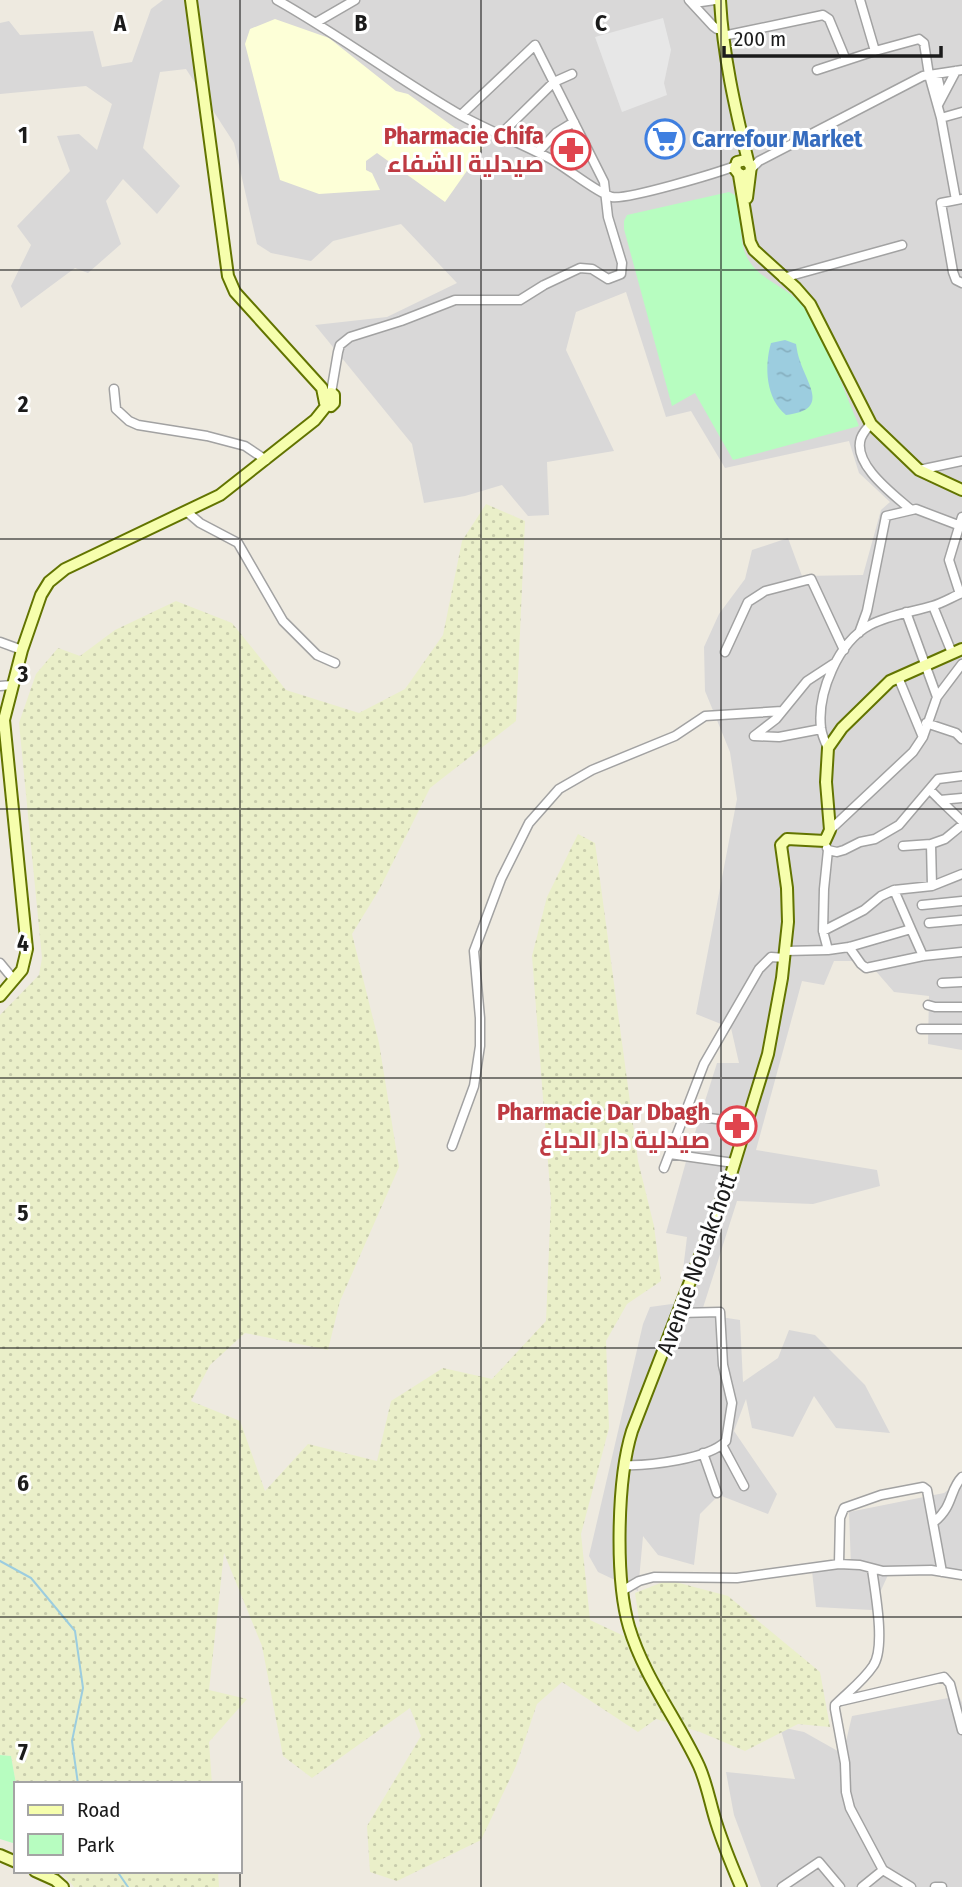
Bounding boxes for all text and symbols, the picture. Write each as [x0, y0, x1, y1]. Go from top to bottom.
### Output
text: A [113, 9, 127, 37]
text: B [355, 9, 368, 37]
text: C [595, 9, 607, 37]
scale bar [724, 14, 941, 58]
text: 200 m [734, 26, 786, 52]
supermarket icon: Carrefour Market [644, 118, 686, 160]
text: 1 [18, 121, 28, 149]
place label: Pharmacie Chifa صيدلية الشفاء [384, 122, 544, 178]
place label: Carrefour Market [692, 125, 863, 153]
pharmacy icon: Pharmacie Chifa صيدلية الشفاء [550, 129, 592, 171]
text: 2 [17, 390, 29, 418]
text: 3 [17, 660, 29, 688]
text: 4 [17, 929, 29, 957]
place label: Pharmacie Dar Dbagh صيدلية دار الدباغ [497, 1098, 710, 1156]
pharmacy icon: Pharmacie Dar Dbagh صيدلية دار الدباغ [716, 1105, 758, 1147]
street label: Avenue Nouakchott [651, 1169, 743, 1359]
text: 5 [17, 1199, 29, 1227]
text: 6 [17, 1469, 29, 1497]
text: 7 [18, 1738, 28, 1766]
legend [14, 1782, 242, 1873]
text: Road [77, 1797, 121, 1823]
text: Park [77, 1832, 115, 1858]

